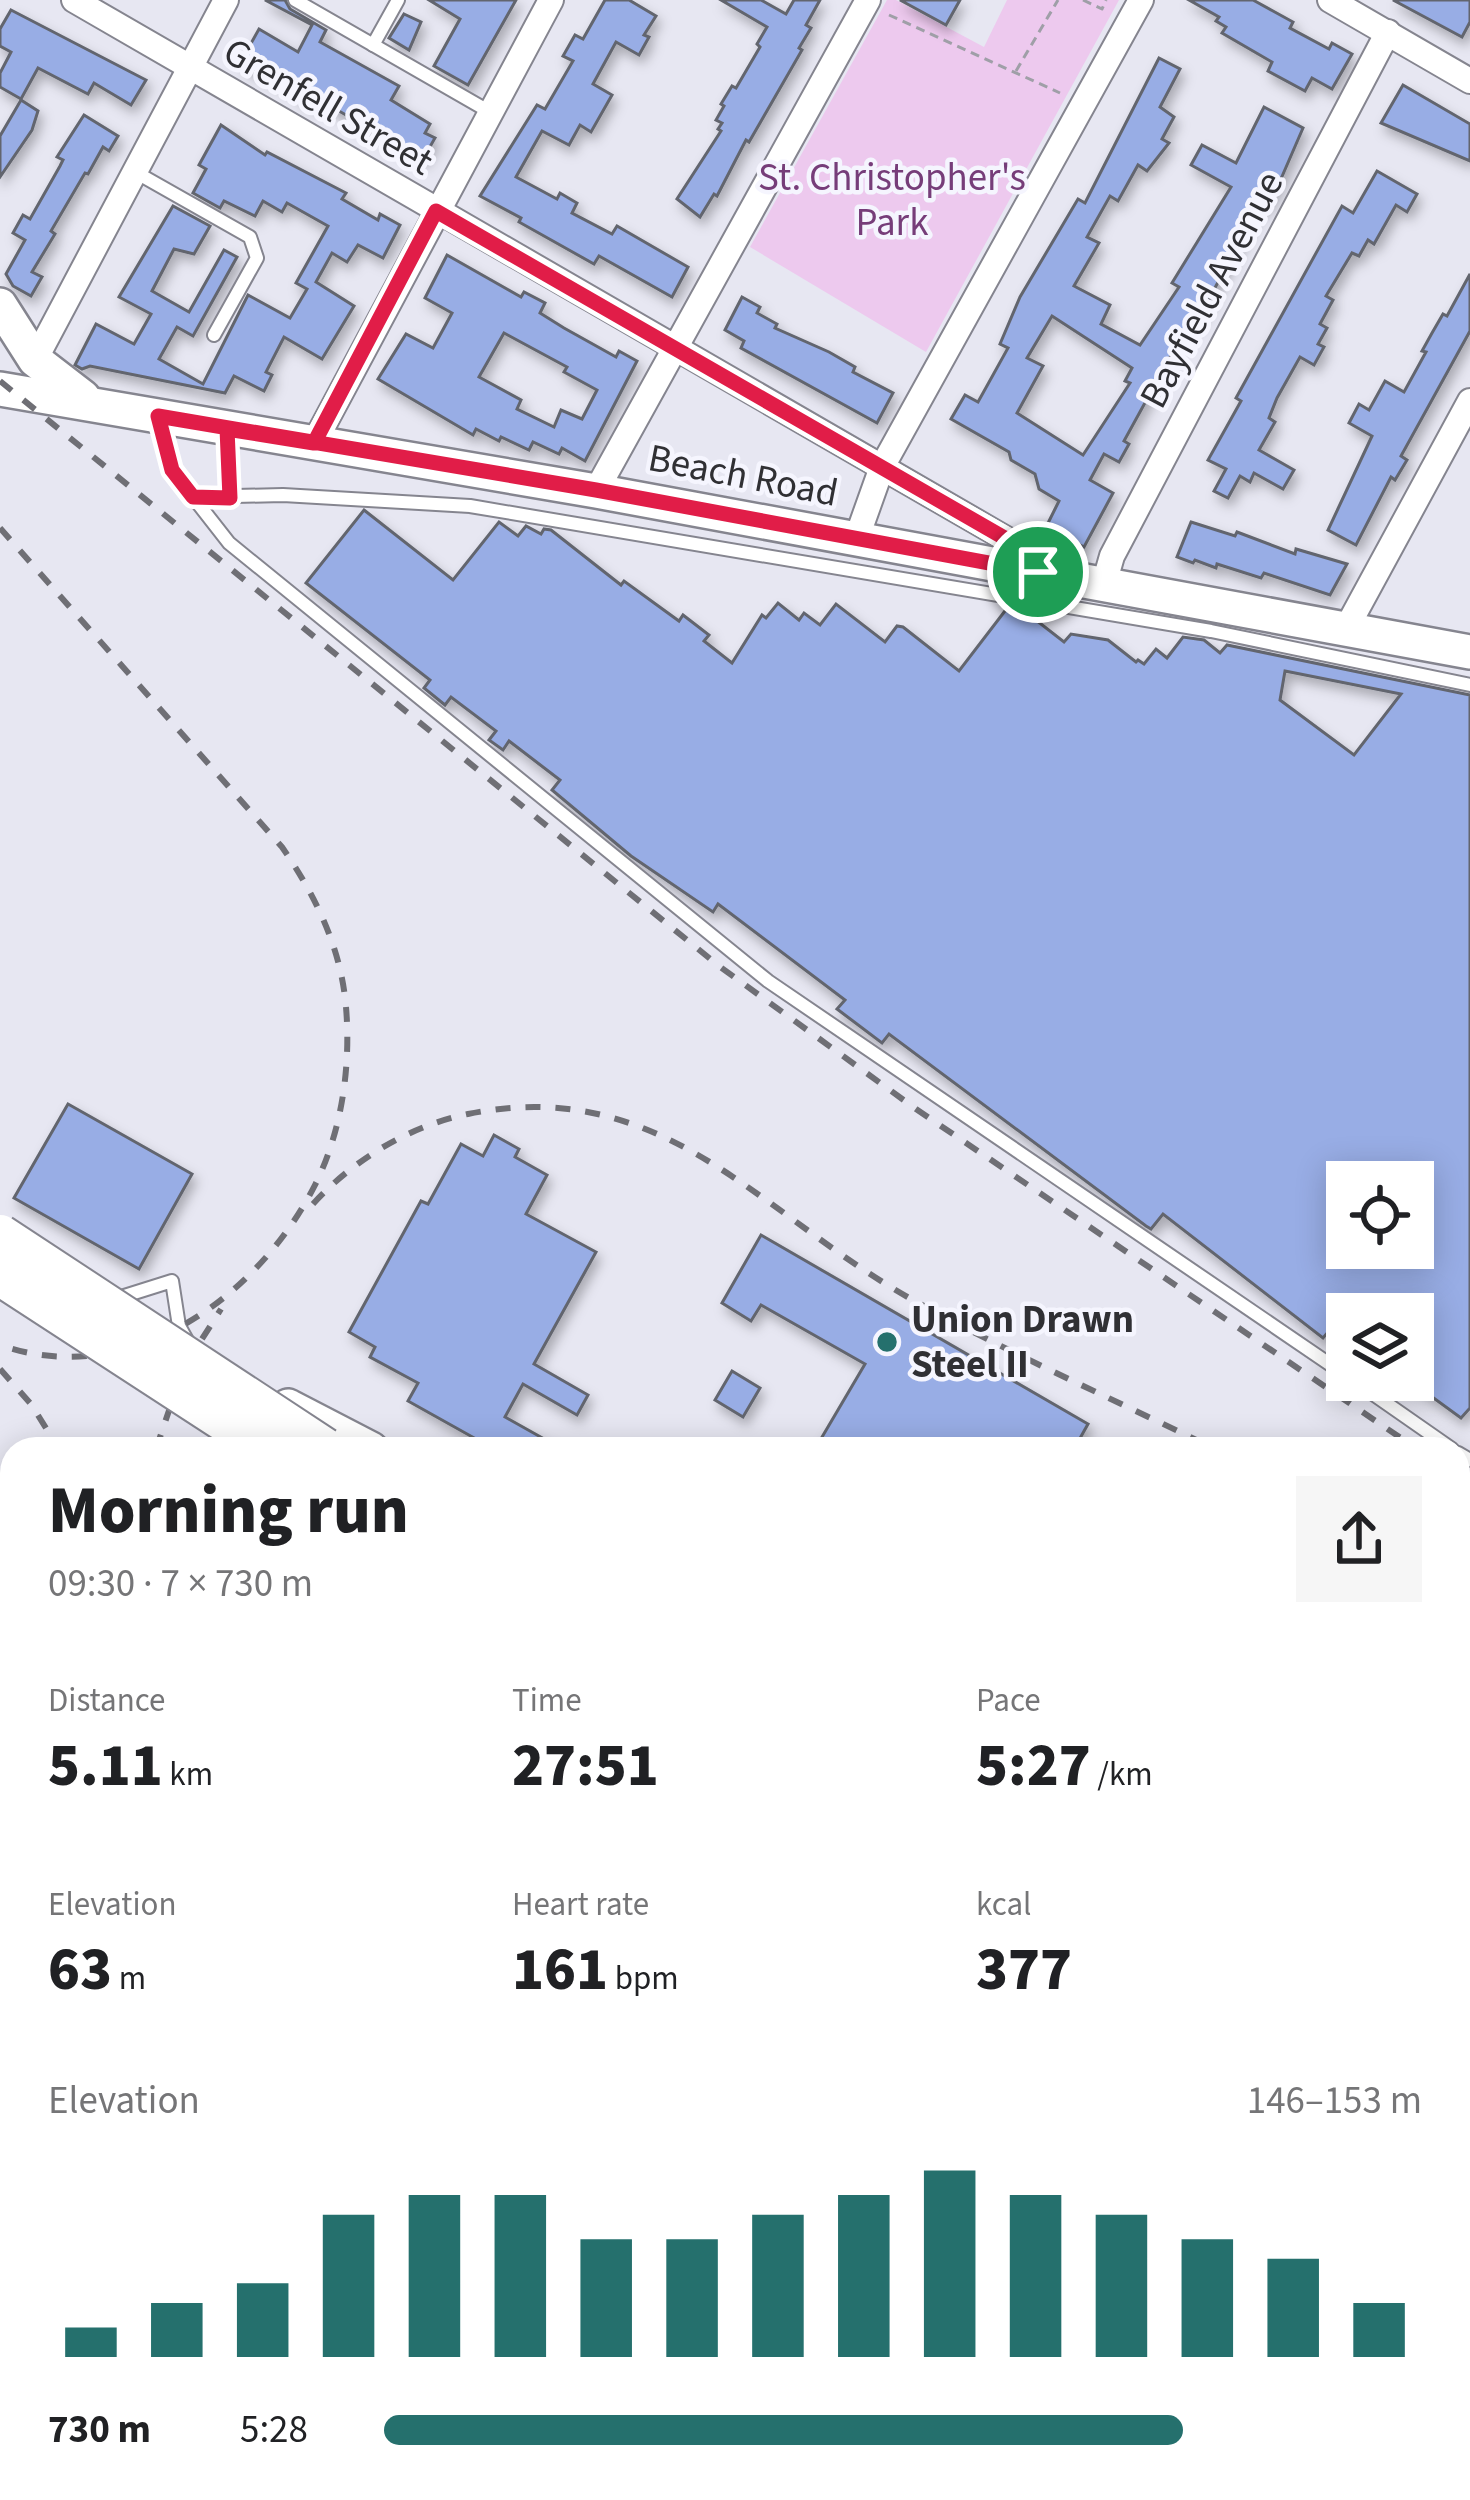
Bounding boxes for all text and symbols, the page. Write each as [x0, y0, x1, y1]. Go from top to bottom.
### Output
street label: Grenfell Street [213, 24, 443, 190]
park label: St. Christopher's Park [758, 150, 1026, 251]
street label: Bayfield Avenue [1126, 162, 1298, 418]
street label: Beach Road [643, 430, 843, 522]
pin [987, 521, 1089, 623]
icon: arrive [1005, 539, 1071, 605]
map controls [1326, 1161, 1434, 1401]
button: locate [1326, 1161, 1434, 1269]
place label: Union Drawn Steel II [911, 1292, 1134, 1393]
button: layers [1326, 1293, 1434, 1401]
marker: Union Drawn Steel II [874, 1329, 900, 1355]
text: Morning run [48, 1464, 409, 1558]
button: share [1296, 1476, 1422, 1602]
text: 09:30 · 7 × 730 m [48, 1556, 313, 1612]
text: Distance [48, 1677, 165, 1724]
text: Time [512, 1677, 582, 1724]
text: Pace [976, 1677, 1041, 1724]
text: 5.11 [48, 1724, 163, 1809]
text: 27:51 [512, 1724, 659, 1809]
text: 5:27 [976, 1724, 1091, 1809]
text: km [163, 1751, 213, 1798]
text: /km [1091, 1751, 1153, 1798]
text: Elevation [48, 1881, 177, 1928]
text: Heart rate [512, 1881, 649, 1928]
text: kcal [976, 1881, 1032, 1928]
text: 63 [48, 1928, 112, 2013]
text: 161 [512, 1928, 608, 2013]
text: 377 [976, 1928, 1072, 2013]
text: m [112, 1955, 146, 2002]
text: bpm [608, 1955, 679, 2002]
text: Elevation [48, 2073, 200, 2129]
text: 146–153 m [1247, 2073, 1422, 2129]
text: 730 m [48, 2402, 151, 2458]
text: 5:28 [240, 2402, 308, 2458]

